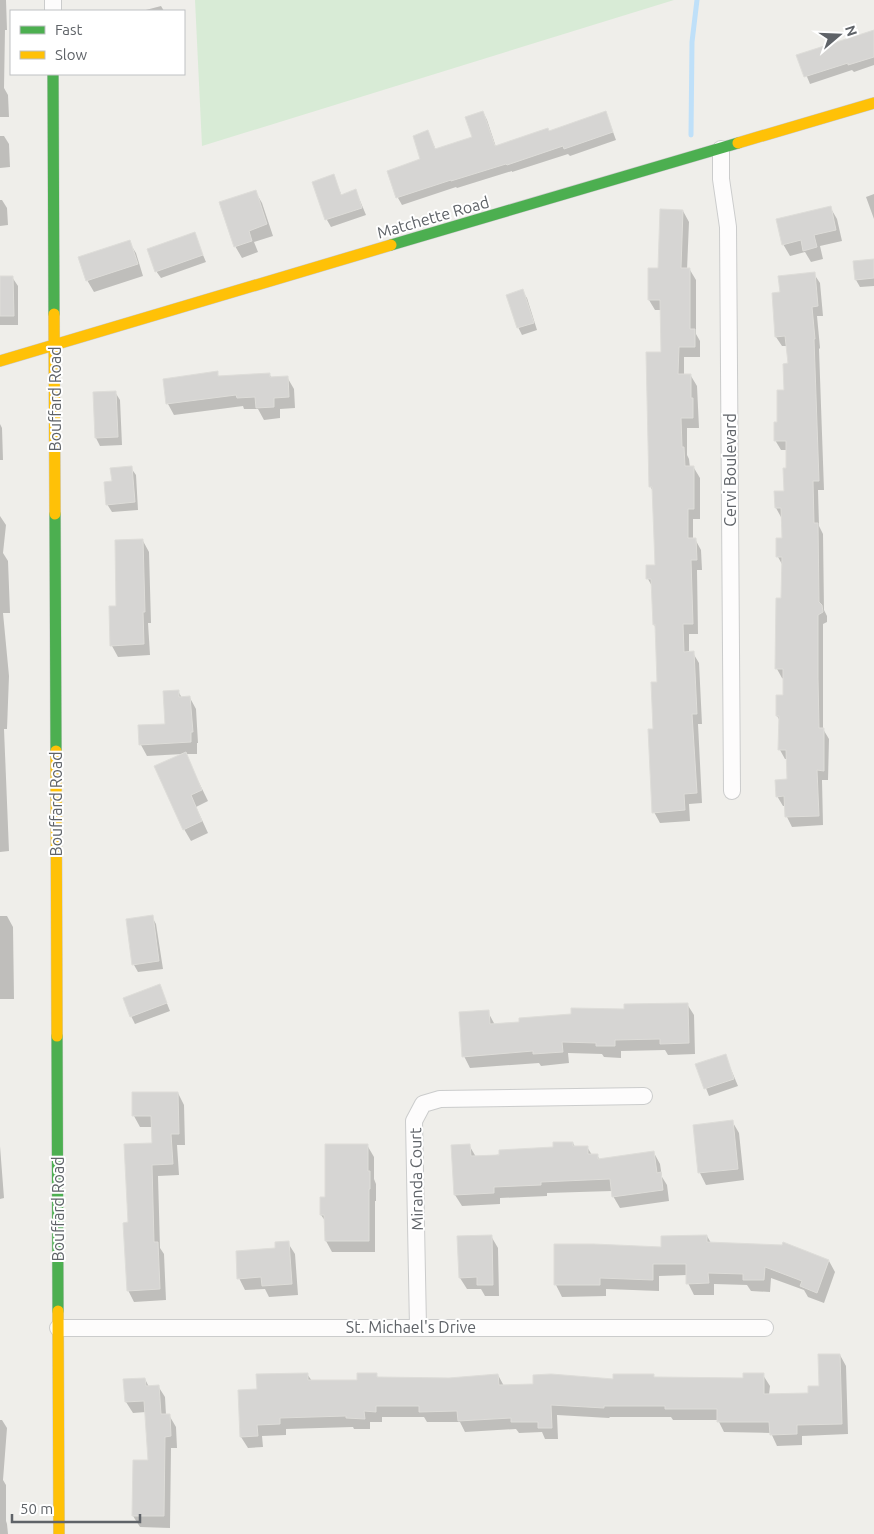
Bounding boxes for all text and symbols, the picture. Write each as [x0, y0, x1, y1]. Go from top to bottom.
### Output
legend [10, 10, 185, 75]
north arrow [814, 10, 864, 60]
text: Fast [55, 21, 83, 38]
text: N [842, 23, 861, 38]
text: Slow [55, 46, 88, 63]
street label: Matchette Road [375, 192, 491, 242]
street label: Bouffard Road [46, 346, 64, 452]
street label: Cervi Boulevard [721, 413, 739, 527]
street label: Bouffard Road [47, 751, 65, 857]
street label: Miranda Court [406, 1127, 426, 1231]
street label: Bouffard Road [49, 1156, 67, 1262]
street label: St. Michael's Drive [346, 1318, 476, 1336]
scale bar [12, 1492, 140, 1524]
text: 50 m [20, 1500, 53, 1517]

